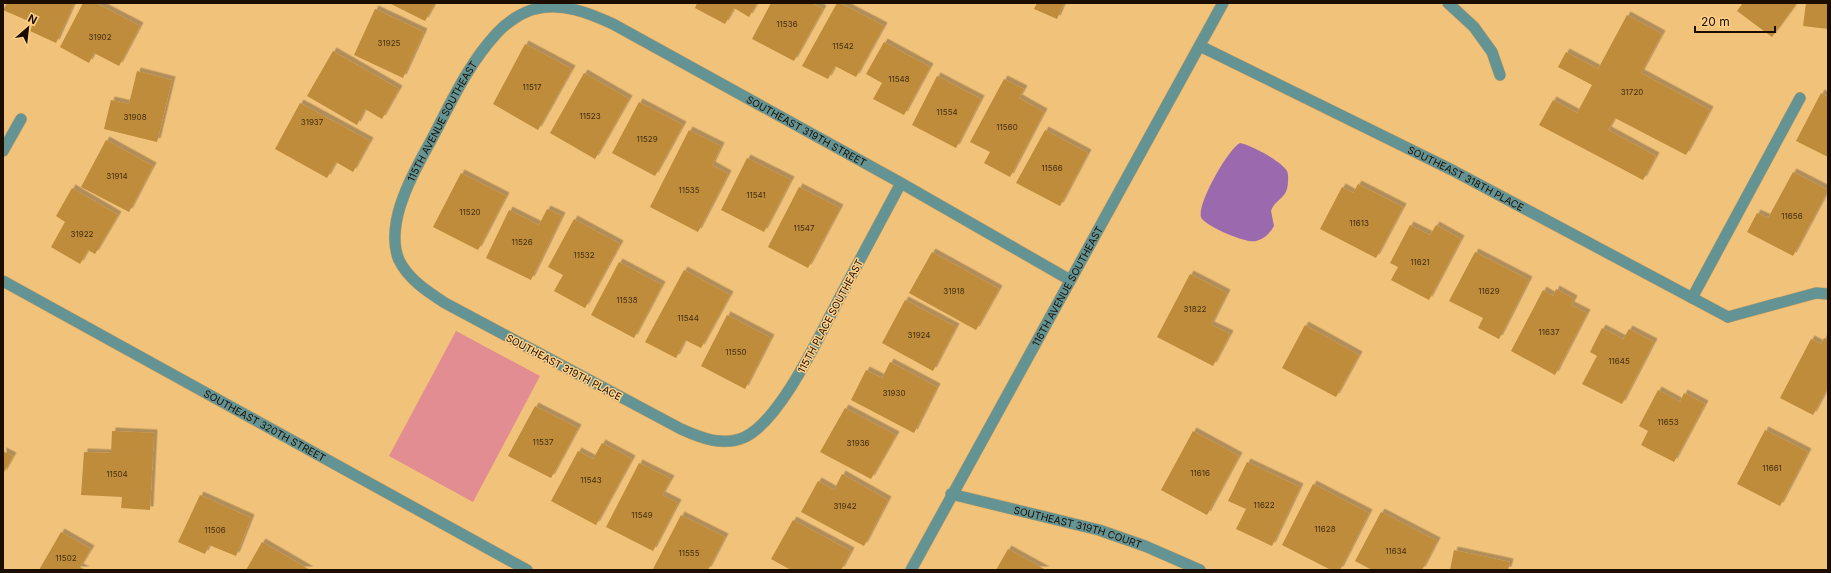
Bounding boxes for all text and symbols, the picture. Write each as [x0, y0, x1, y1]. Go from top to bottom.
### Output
north arrow [8, 8, 48, 48]
scale bar [1695, 8, 1775, 34]
text: N [26, 11, 40, 27]
text: 20 m [1701, 14, 1730, 29]
house number: 11536 [776, 19, 798, 29]
house number: 31902 [88, 32, 112, 42]
house number: 31925 [378, 38, 401, 48]
house number: 11542 [832, 41, 854, 51]
street label: 115TH AVENUE SOUTHEAST [404, 59, 479, 183]
house number: 11548 [888, 74, 910, 84]
house number: 11517 [522, 82, 542, 92]
house number: 31720 [1621, 87, 1643, 97]
street label: SOUTHEAST 319TH STREET [744, 93, 869, 169]
house number: 11554 [936, 107, 958, 117]
house number: 11523 [579, 111, 601, 121]
house number: 31908 [123, 112, 147, 122]
house number: 31937 [301, 117, 324, 127]
house number: 11560 [996, 122, 1018, 132]
house number: 11529 [636, 134, 658, 144]
street label: SOUTHEAST 318TH PLACE [1406, 143, 1526, 213]
house number: 11566 [1041, 163, 1063, 173]
house number: 31914 [106, 171, 128, 181]
house number: 11535 [678, 185, 700, 195]
house number: 11541 [746, 190, 766, 200]
house number: 11520 [459, 207, 481, 217]
house number: 11656 [1781, 211, 1803, 221]
house number: 11613 [1349, 218, 1369, 228]
house number: 11547 [793, 223, 815, 233]
street label: 116TH AVENUE SOUTHEAST [1029, 224, 1105, 348]
house number: 31922 [71, 229, 94, 239]
house number: 11526 [511, 237, 533, 247]
house number: 11532 [573, 250, 595, 260]
street label: 115TH PLACE SOUTHEAST [795, 257, 865, 375]
house number: 11621 [1410, 257, 1430, 267]
house number: 31918 [943, 286, 965, 296]
house number: 11629 [1478, 286, 1500, 296]
house number: 11538 [616, 295, 638, 305]
house number: 31822 [1184, 304, 1207, 314]
house number: 11544 [677, 313, 699, 323]
house number: 11637 [1539, 327, 1560, 337]
house number: 31924 [907, 330, 931, 340]
street label: SOUTHEAST 319TH PLACE [504, 331, 624, 403]
house number: 11550 [725, 347, 747, 357]
house number: 11645 [1608, 356, 1630, 366]
street label: SOUTHEAST 320TH STREET [202, 387, 328, 464]
house number: 31930 [882, 388, 906, 398]
house number: 11653 [1657, 417, 1679, 427]
house number: 11537 [533, 437, 554, 447]
house number: 31936 [846, 438, 870, 448]
house number: 11661 [1762, 463, 1782, 473]
house number: 11616 [1190, 468, 1210, 478]
house number: 11504 [106, 469, 128, 479]
house number: 11543 [580, 475, 602, 485]
house number: 11622 [1253, 500, 1275, 510]
house number: 31942 [833, 501, 857, 511]
street label: SOUTHEAST 319TH COURT [1012, 503, 1143, 550]
house number: 11549 [631, 510, 653, 520]
house number: 11628 [1314, 524, 1336, 534]
house number: 11506 [204, 525, 226, 535]
house number: 11634 [1385, 546, 1407, 556]
house number: 11555 [678, 548, 700, 558]
house number: 11502 [55, 553, 77, 563]

